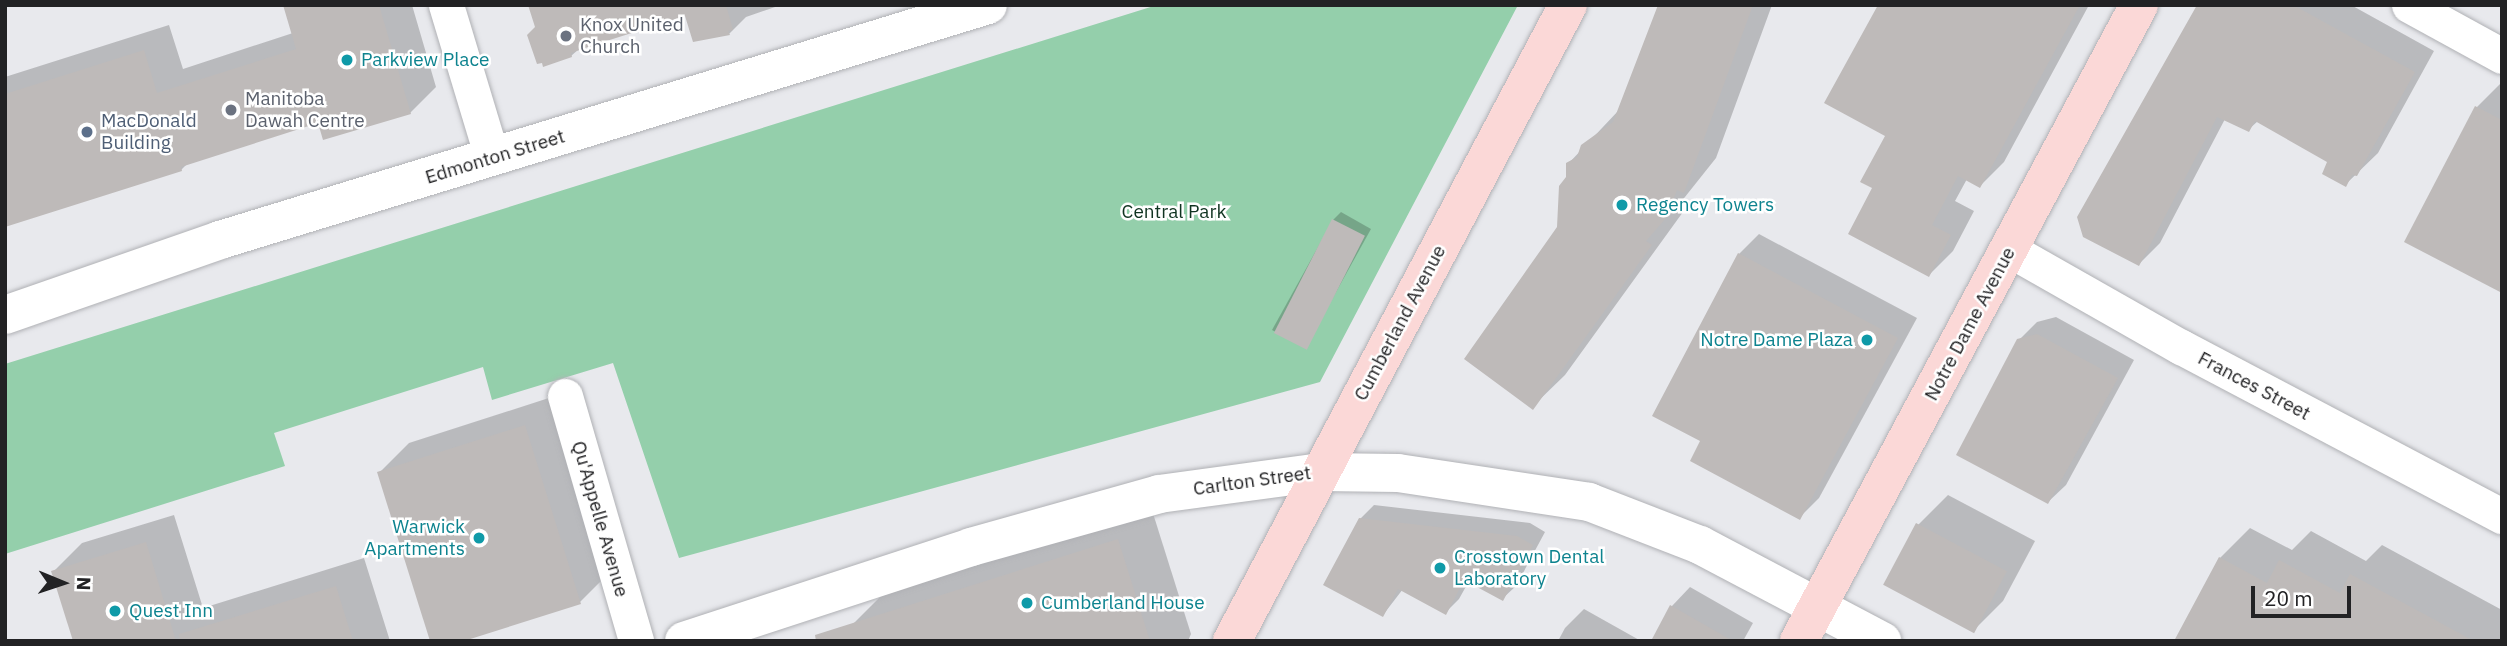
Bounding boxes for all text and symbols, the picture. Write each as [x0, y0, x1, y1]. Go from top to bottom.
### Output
place label: Knox United Church [580, 14, 684, 58]
marker: Knox United Church [558, 28, 574, 44]
place label: Parkview Place [361, 49, 489, 71]
marker: Parkview Place [339, 52, 355, 68]
place label: Manitoba Dawah Centre [245, 88, 365, 132]
marker: Manitoba Dawah Centre [223, 102, 239, 118]
place label: MacDonald Building [101, 110, 197, 154]
marker: MacDonald Building [79, 124, 95, 140]
street label: Edmonton Street [423, 125, 567, 189]
place label: Regency Towers [1636, 194, 1774, 216]
marker: Regency Towers [1614, 197, 1630, 213]
park label: Central Park [1122, 201, 1226, 223]
street label: Cumberland Avenue [1349, 241, 1451, 405]
street label: Notre Dame Avenue [1920, 243, 2020, 405]
place label: Notre Dame Plaza [1700, 329, 1853, 351]
marker: Notre Dame Plaza [1859, 332, 1875, 348]
street label: Frances Street [2194, 347, 2314, 425]
street label: Qu'Appelle Avenue [567, 438, 633, 600]
street label: Carlton Street [1192, 461, 1312, 501]
place label: Warwick Apartments [364, 516, 465, 560]
marker: Warwick Apartments [471, 530, 487, 546]
place label: Crosstown Dental Laboratory [1454, 546, 1605, 590]
north arrow [28, 548, 98, 618]
marker: Crosstown Dental Laboratory [1432, 560, 1448, 576]
scale bar [2255, 572, 2355, 616]
text: N [72, 576, 96, 591]
text: 20 m [2264, 584, 2313, 612]
place label: Cumberland House [1041, 592, 1205, 614]
marker: Cumberland House [1019, 595, 1035, 611]
place label: Quest Inn [129, 600, 213, 622]
marker: Quest Inn [107, 603, 123, 619]

